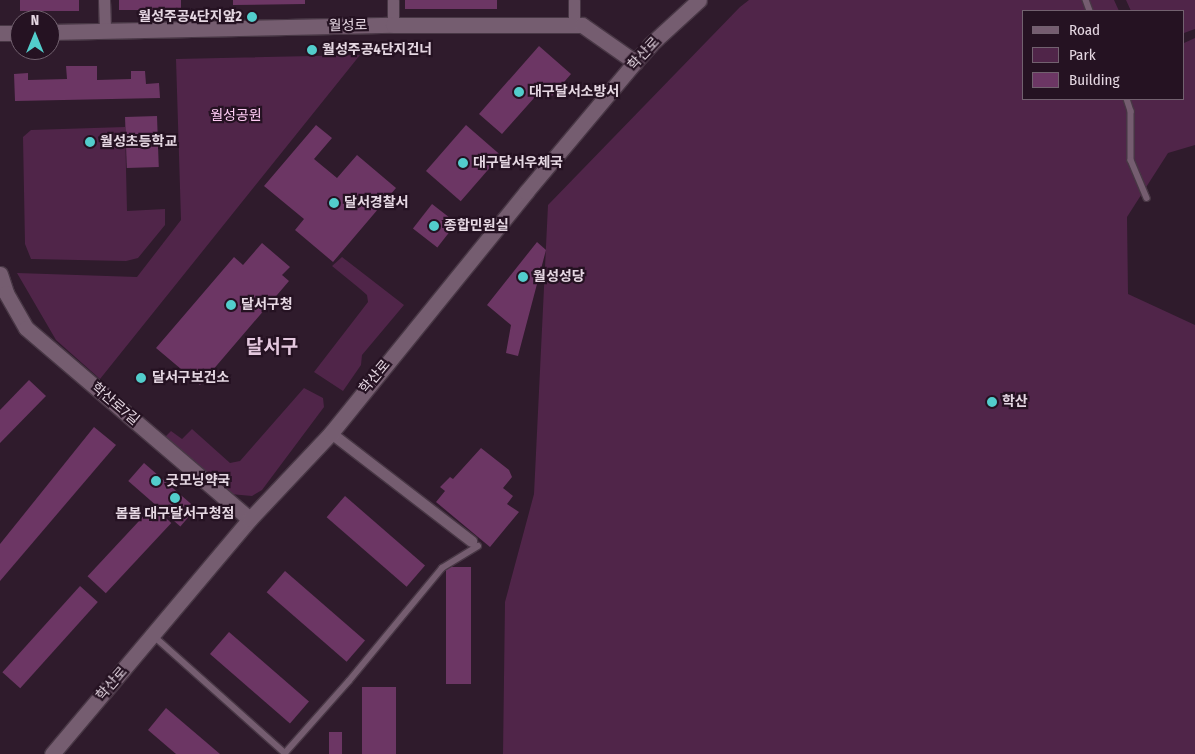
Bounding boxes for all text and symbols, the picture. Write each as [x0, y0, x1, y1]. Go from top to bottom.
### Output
place label: 월성주공4단지앞2 [138, 9, 242, 25]
north arrow [10, 10, 60, 60]
legend [1022, 10, 1185, 100]
marker: 월성주공4단지앞2 [246, 11, 258, 23]
text: N [31, 12, 39, 29]
street label: 월성로 [329, 17, 367, 35]
text: Road [1069, 21, 1100, 39]
street label: 학산로 [625, 34, 663, 74]
place label: 월성주공4단지건너 [322, 42, 432, 58]
marker: 월성주공4단지건너 [306, 44, 318, 56]
text: Park [1069, 46, 1096, 64]
text: Building [1069, 71, 1120, 89]
place label: 대구달서소방서 [529, 84, 619, 100]
marker: 대구달서소방서 [513, 86, 525, 98]
park label: 월성공원 [210, 108, 262, 124]
place label: 월성초등학교 [100, 134, 177, 150]
marker: 월성초등학교 [84, 136, 96, 148]
place label: 대구달서우체국 [473, 155, 563, 171]
marker: 대구달서우체국 [457, 157, 469, 169]
place label: 달서경찰서 [344, 195, 408, 211]
marker: 달서경찰서 [328, 197, 340, 209]
place label: 종합민원실 [444, 218, 508, 234]
marker: 종합민원실 [428, 220, 440, 232]
place label: 월성성당 [533, 269, 585, 285]
marker: 월성성당 [517, 271, 529, 283]
place label: 달서구청 [241, 297, 293, 313]
marker: 달서구청 [225, 299, 237, 311]
district label: 달서구 [246, 336, 298, 358]
street label: 학산로 [356, 357, 394, 397]
place label: 달서구보건소 [152, 370, 229, 386]
marker: 달서구보건소 [134, 371, 148, 385]
street label: 학산로7길 [88, 379, 142, 429]
place label: 학산 [1002, 394, 1028, 410]
marker: 학산 [986, 396, 998, 408]
place label: 굿모닝약국 [166, 473, 230, 489]
marker: 굿모닝약국 [150, 475, 162, 487]
marker: 봄봄 대구달서구청점 [169, 492, 181, 504]
place label: 봄봄 대구달서구청점 [116, 506, 234, 522]
street label: 학산로 [93, 664, 131, 704]

